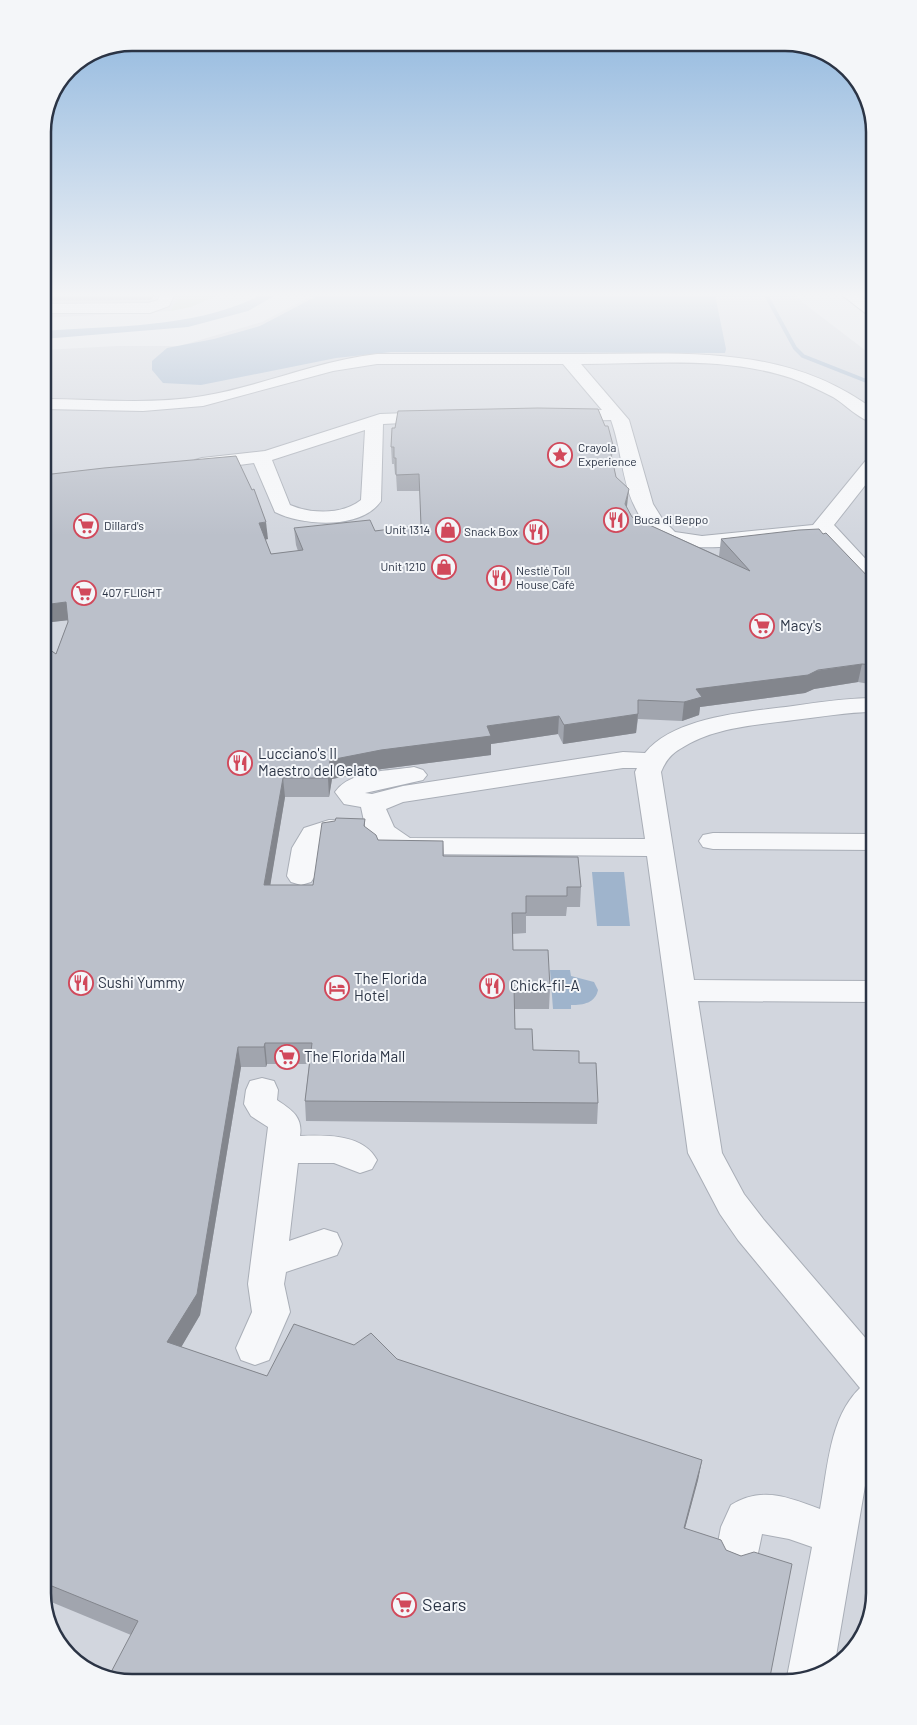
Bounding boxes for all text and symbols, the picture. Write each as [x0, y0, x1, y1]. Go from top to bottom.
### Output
place label: Crayola Experience [578, 440, 637, 468]
place icon: Crayola Experience [547, 442, 573, 468]
restaurant icon: Buca di Beppo [603, 507, 629, 533]
place label: Buca di Beppo [634, 512, 708, 526]
supermarket icon: Dillard's [73, 513, 99, 539]
shop icon: Unit 1314 [435, 517, 461, 543]
place label: Dillard's [104, 518, 144, 532]
restaurant icon: Snack Box [523, 519, 549, 545]
place label: Unit 1314 [385, 522, 430, 536]
place label: Snack Box [464, 524, 518, 538]
shop icon: Unit 1210 [431, 554, 457, 580]
place label: Unit 1210 [380, 559, 426, 573]
place label: Nestlé Toll House Café [516, 563, 575, 591]
restaurant icon: Nestlé Toll House Café [486, 565, 512, 591]
supermarket icon: 407 FLIGHT [71, 580, 97, 606]
place label: 407 FLIGHT [102, 585, 162, 599]
supermarket icon: Macy's [749, 613, 775, 639]
place label: Macy's [780, 616, 822, 634]
place label: Lucciano's II Maestro del Gelato [258, 744, 378, 779]
restaurant icon: Lucciano's II Maestro del Gelato [227, 750, 253, 776]
place label: The Florida Hotel [354, 969, 427, 1004]
restaurant icon: Sushi Yummy [68, 970, 94, 996]
place label: Sushi Yummy [98, 973, 185, 991]
restaurant icon: Chick-fil-A [479, 973, 505, 999]
hotel icon: The Florida Hotel [324, 975, 350, 1001]
place label: Chick-fil-A [510, 976, 580, 994]
supermarket icon: The Florida Mall [274, 1044, 300, 1070]
place label: The Florida Mall [304, 1047, 405, 1065]
supermarket icon: Sears [391, 1592, 417, 1618]
place label: Sears [422, 1593, 466, 1615]

